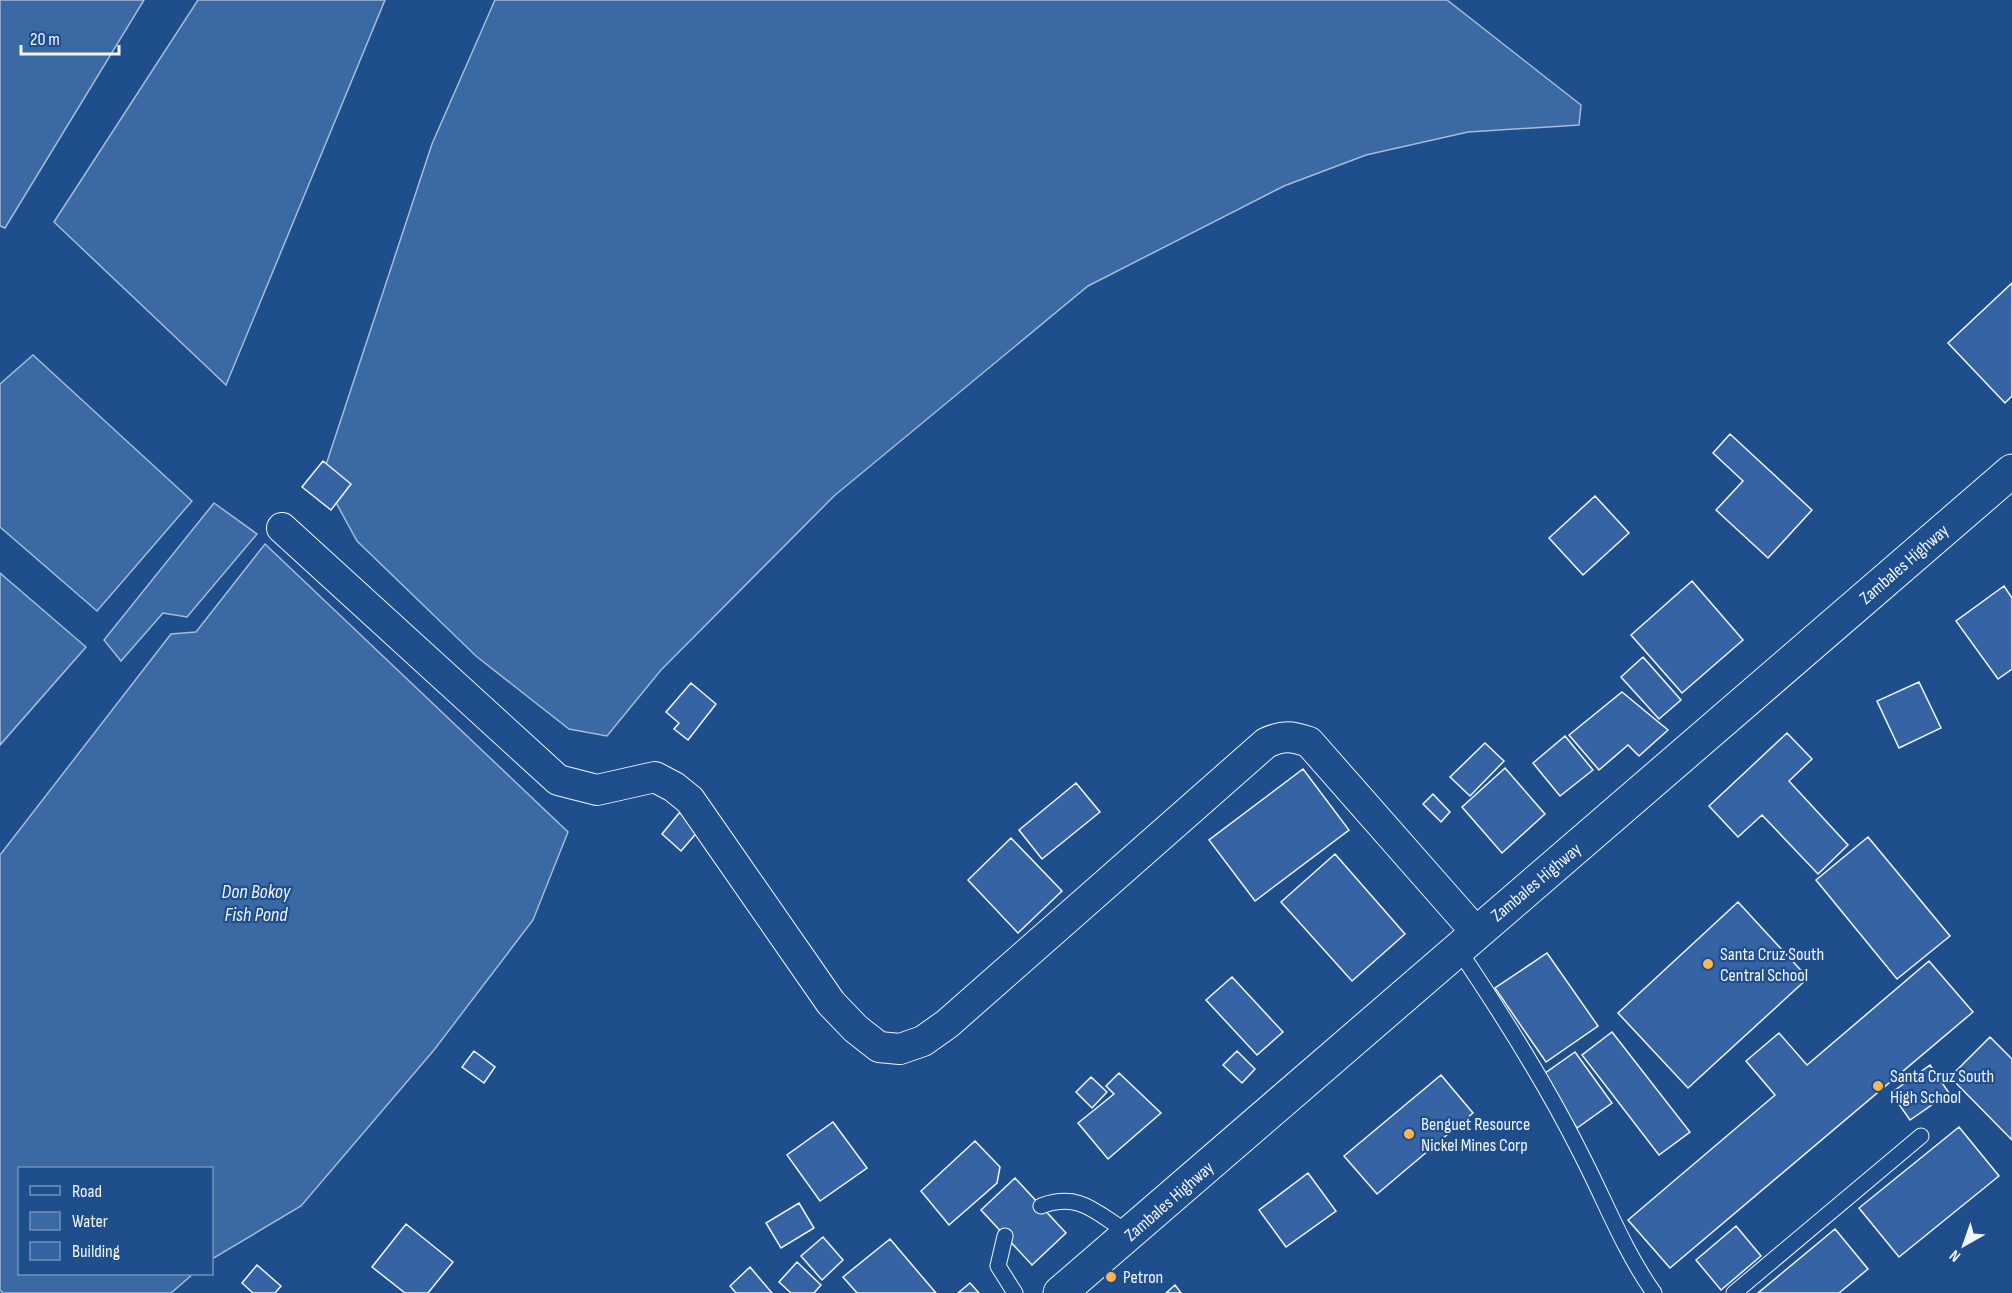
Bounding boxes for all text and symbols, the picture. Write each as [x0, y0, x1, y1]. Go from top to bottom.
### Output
scale bar [21, 18, 118, 56]
text: 20 m [30, 29, 60, 50]
street label: Zambales Highway [1856, 520, 1953, 609]
street label: Zambales Highway [1487, 839, 1586, 926]
water label: Don Bokoy Fish Pond [222, 880, 292, 927]
place label: Santa Cruz South Central School [1720, 944, 1824, 986]
marker: Santa Cruz South Central School [1701, 957, 1715, 971]
place label: Santa Cruz South High School [1890, 1066, 1994, 1108]
marker: Santa Cruz South High School [1871, 1079, 1885, 1093]
place label: Benguet Resource Nickel Mines Corp [1421, 1114, 1530, 1156]
marker: Benguet Resource Nickel Mines Corp [1402, 1127, 1416, 1141]
street label: Zambales Highway [1121, 1157, 1218, 1246]
legend [18, 1167, 213, 1275]
text: Road [72, 1181, 102, 1202]
text: Water [72, 1211, 108, 1232]
north arrow [1934, 1215, 1994, 1275]
text: Building [72, 1241, 120, 1262]
text: N [1946, 1245, 1965, 1265]
place label: Petron [1123, 1267, 1163, 1288]
marker: Petron [1104, 1270, 1118, 1284]

